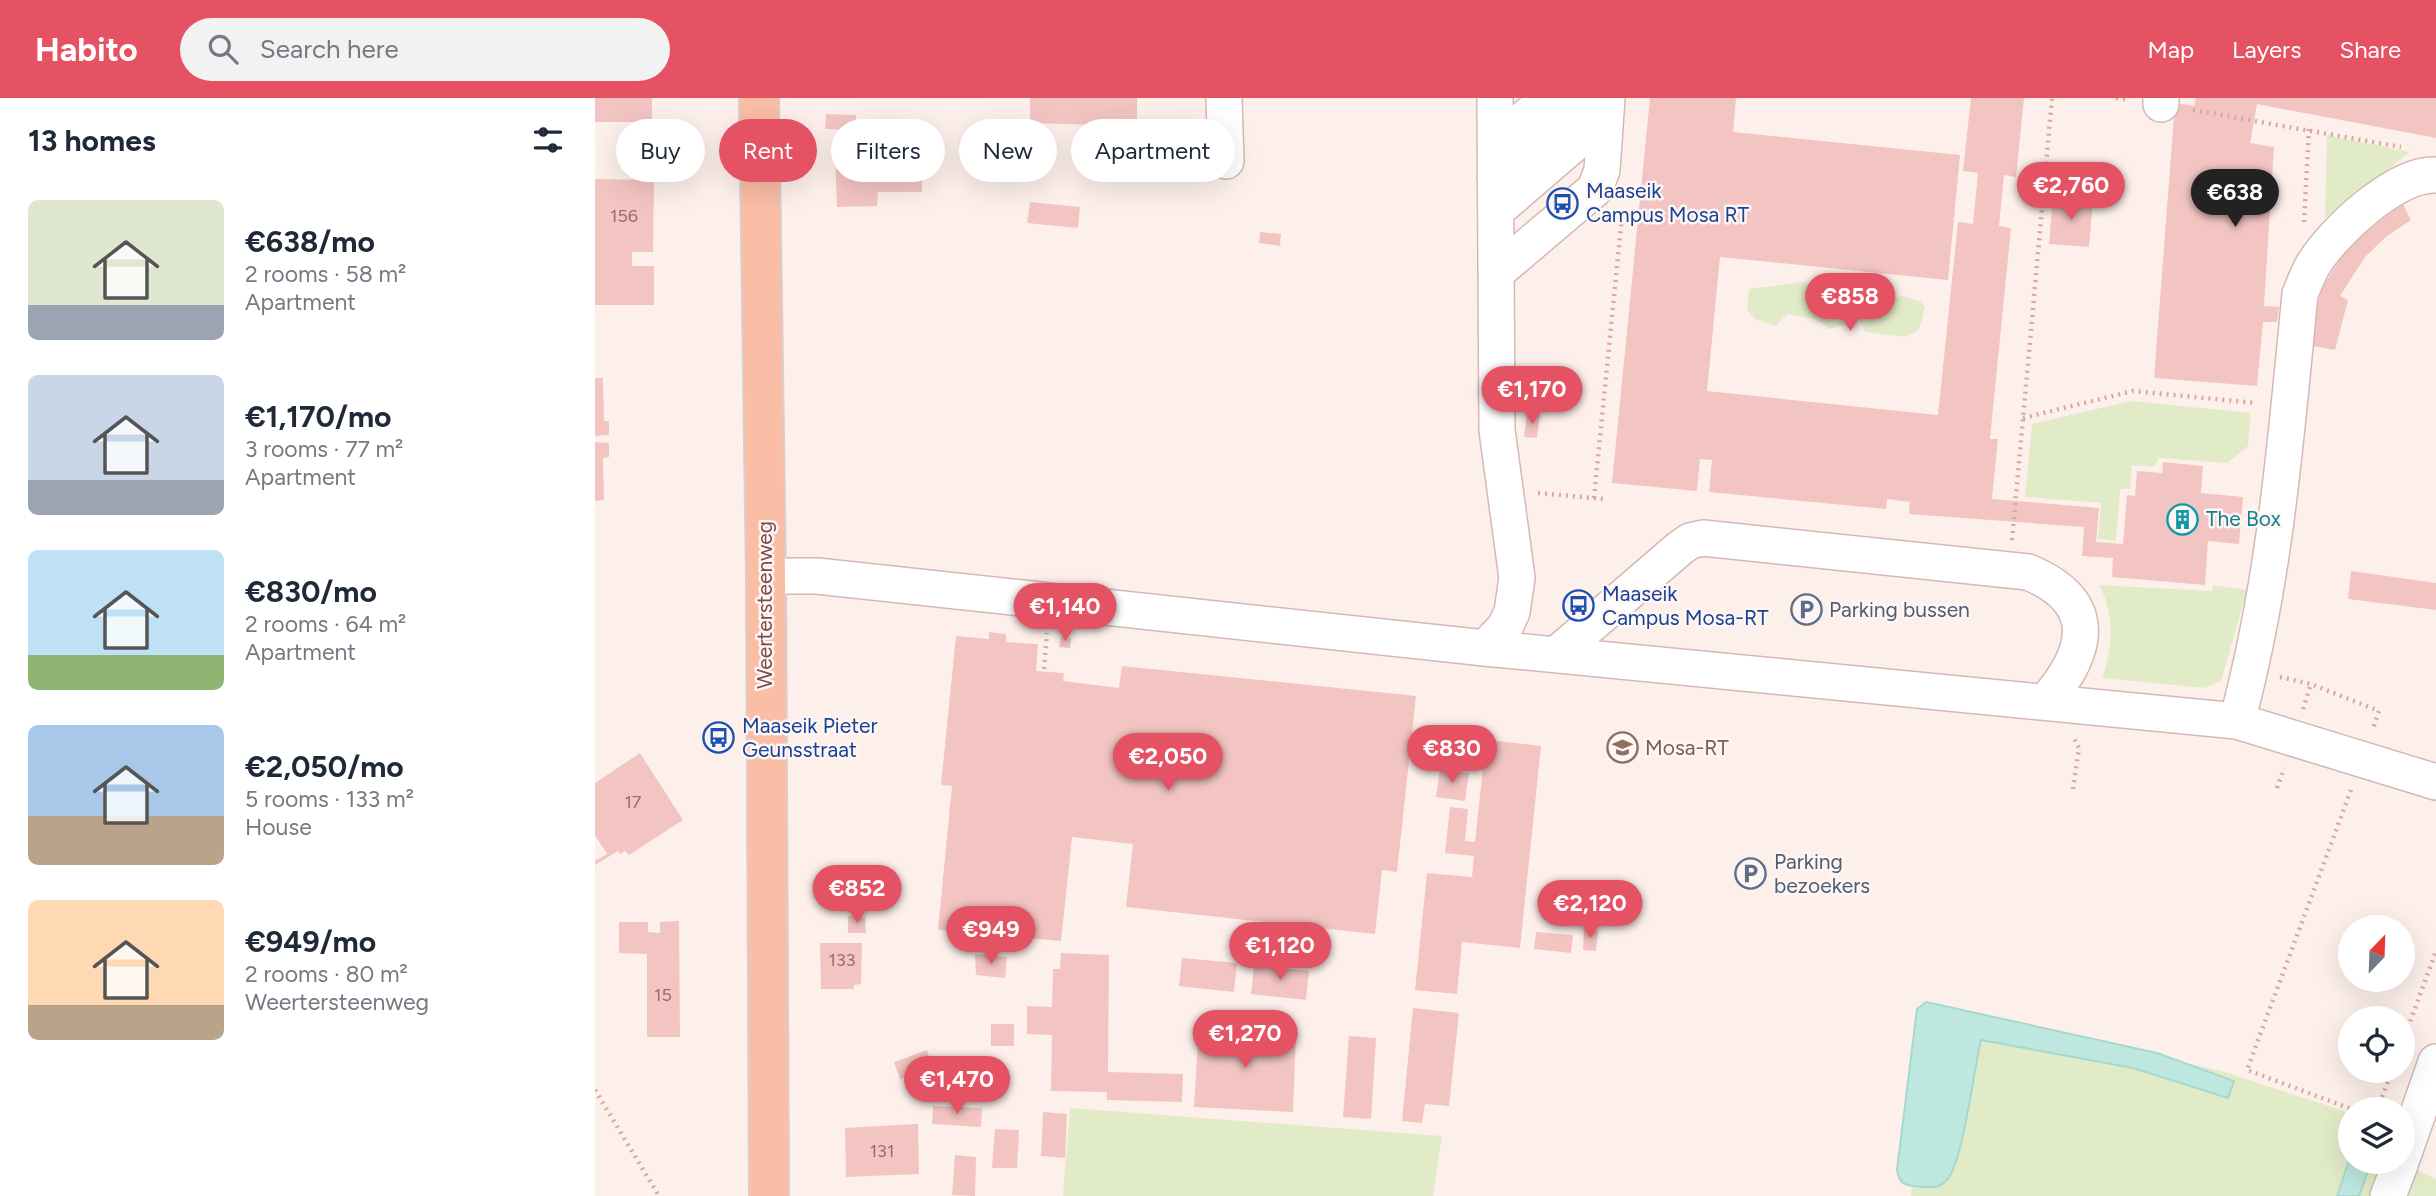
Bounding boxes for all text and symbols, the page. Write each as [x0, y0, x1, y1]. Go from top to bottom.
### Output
search box [180, 18, 670, 81]
text: Habito [35, 30, 138, 69]
icon: search [204, 30, 242, 68]
text: Search here [260, 33, 399, 65]
text: Map [2147, 35, 2194, 64]
text: Layers [2232, 35, 2301, 64]
text: Share [2339, 35, 2401, 64]
chip: Buy [616, 119, 705, 182]
chip: Rent [719, 119, 817, 182]
chip: Filters [831, 119, 945, 182]
chip: New [959, 119, 1057, 182]
chip: Apartment [1071, 119, 1235, 182]
icon: filters [529, 121, 567, 159]
text: 13 homes [28, 122, 156, 159]
pin: €2,760 [2014, 162, 2128, 222]
pin: €638 [2194, 170, 2276, 229]
text: €2,760 [2033, 171, 2109, 199]
place label: Maaseik Campus Mosa RT [1586, 178, 1750, 227]
text: €638 [2207, 178, 2263, 206]
bus stop icon: Maaseik Campus Mosa RT [1546, 186, 1580, 220]
house number: 156 [610, 205, 638, 227]
text: €638/mo [245, 223, 375, 260]
icon: home [84, 228, 168, 312]
text: 2 rooms · 58 m² [245, 260, 406, 288]
pin: €858 [1809, 274, 1891, 333]
text: €858 [1821, 282, 1879, 310]
text: Apartment [245, 288, 356, 316]
pin: €1,170 [1475, 366, 1589, 426]
text: €1,170 [1498, 375, 1567, 403]
text: €1,170/mo [245, 398, 392, 435]
icon: home [84, 403, 168, 487]
text: 3 rooms · 77 m² [245, 435, 403, 463]
text: Apartment [245, 463, 356, 491]
building icon: The Box [2166, 502, 2200, 536]
place label: The Box [2206, 506, 2281, 531]
street label: Weertersteenweg [752, 521, 777, 689]
text: €830/mo [245, 573, 377, 610]
icon: home [84, 578, 168, 662]
place label: Maaseik Campus Mosa-RT [1602, 581, 1769, 630]
pin: €1,140 [1008, 584, 1122, 643]
bus stop icon: Maaseik Campus Mosa-RT [1562, 589, 1596, 623]
text: €1,140 [1030, 592, 1100, 620]
parking icon: Parking bussen [1789, 593, 1823, 627]
place label: Parking bussen [1829, 597, 1970, 622]
text: 2 rooms · 64 m² [245, 610, 406, 638]
text: Apartment [245, 638, 356, 666]
place label: Maaseik Pieter Geunsstraat [742, 713, 878, 762]
bus stop icon: Maaseik Pieter Geunsstraat [702, 721, 736, 755]
pin: €830 [1411, 726, 1493, 785]
school or university icon: Mosa-RT [1605, 731, 1639, 765]
pin: €2,050 [1111, 734, 1225, 793]
text: €830 [1423, 734, 1481, 762]
place label: Mosa-RT [1645, 735, 1729, 760]
text: €2,050 [1129, 742, 1207, 770]
text: €2,050/mo [245, 748, 404, 785]
icon: home [84, 753, 168, 837]
text: 5 rooms · 133 m² [245, 785, 414, 813]
house number: 17 [624, 791, 642, 813]
text: House [245, 813, 312, 841]
place label: Parking bezoekers [1774, 849, 1870, 898]
parking icon: Parking bezoekers [1734, 857, 1768, 891]
pin: €852 [816, 866, 898, 925]
text: €852 [829, 874, 885, 902]
pin: €2,120 [1533, 880, 1647, 940]
text: €2,120 [1553, 889, 1627, 917]
pin: €949 [950, 906, 1032, 966]
text: €949 [962, 915, 1020, 943]
north arrow [2338, 915, 2415, 992]
map controls [2338, 915, 2415, 1174]
pin: €1,120 [1223, 922, 1337, 982]
text: €949/mo [245, 923, 376, 960]
icon: home [84, 928, 168, 1012]
text: €1,120 [1245, 931, 1315, 959]
house number: 133 [828, 949, 856, 971]
text: 2 rooms · 80 m² [245, 960, 408, 988]
house number: 15 [654, 984, 672, 1006]
text: Weertersteenweg [245, 988, 429, 1016]
button: locate [2338, 1006, 2415, 1083]
pin: €1,270 [1188, 1010, 1302, 1070]
text: €1,270 [1209, 1019, 1281, 1047]
pin: €1,470 [900, 1056, 1014, 1116]
text: €1,470 [920, 1065, 994, 1093]
button: layers [2338, 1097, 2415, 1174]
house number: 131 [870, 1140, 894, 1162]

